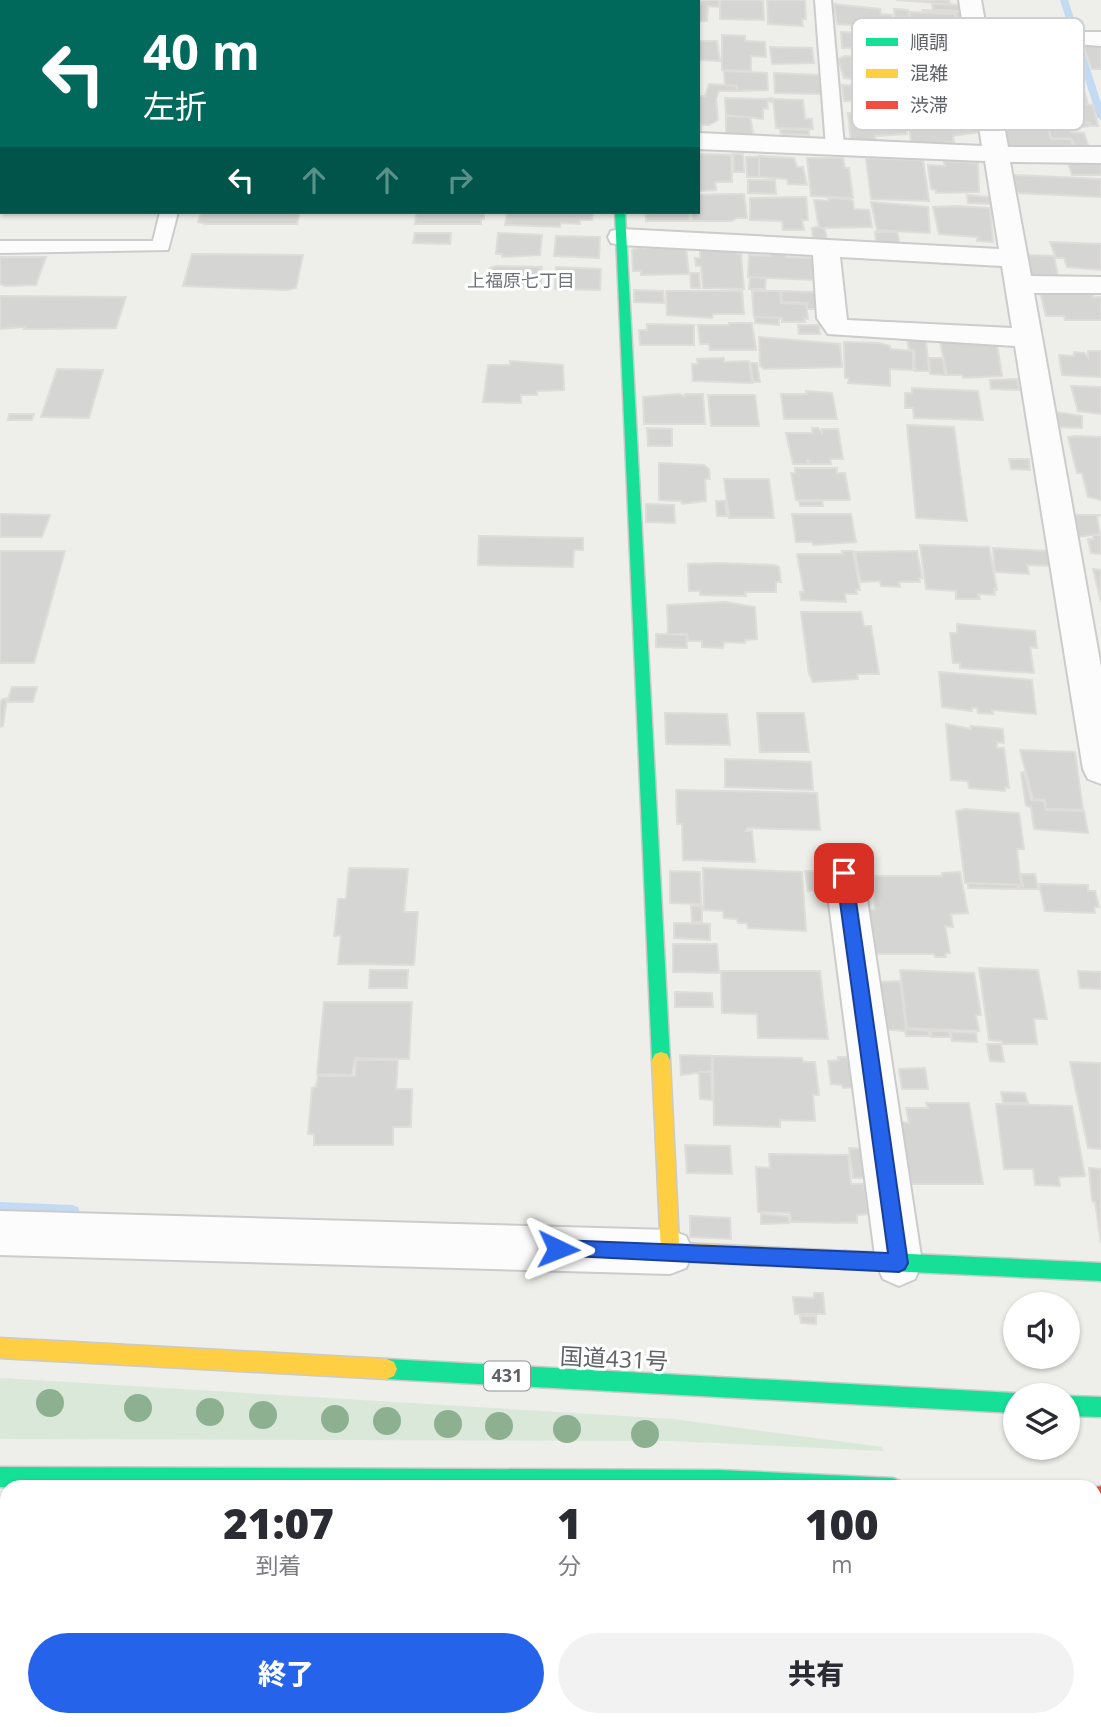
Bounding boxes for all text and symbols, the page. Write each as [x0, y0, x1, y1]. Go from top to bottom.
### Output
text: 40 m [143, 18, 260, 84]
legend [852, 18, 1084, 130]
icon: left [28, 28, 119, 119]
text: 順調 [910, 29, 948, 55]
text: 混雑 [910, 60, 948, 86]
text: 左折 [143, 84, 207, 127]
text: 渋滞 [910, 92, 948, 118]
icon: left [222, 161, 260, 199]
icon: ahead [295, 161, 333, 199]
icon: ahead [368, 161, 406, 199]
icon: right [441, 161, 479, 199]
district label: 上福原七丁目 [467, 268, 575, 292]
pin [814, 843, 874, 903]
icon: arrive [825, 854, 863, 892]
position arrow [521, 1212, 595, 1286]
map controls [1003, 1292, 1080, 1460]
button: sound [1003, 1292, 1080, 1369]
street label: 国道431号 [559, 1339, 669, 1377]
road number: 431 [484, 1362, 530, 1391]
button: layers [1003, 1383, 1080, 1460]
text: 21:07 [223, 1494, 334, 1551]
text: 1 [557, 1494, 582, 1551]
text: 100 [805, 1495, 879, 1552]
text: m [831, 1548, 852, 1580]
text: 到着 [256, 1549, 302, 1581]
text: 分 [558, 1549, 581, 1581]
button: 終了 [28, 1633, 544, 1713]
button: 共有 [558, 1633, 1074, 1713]

